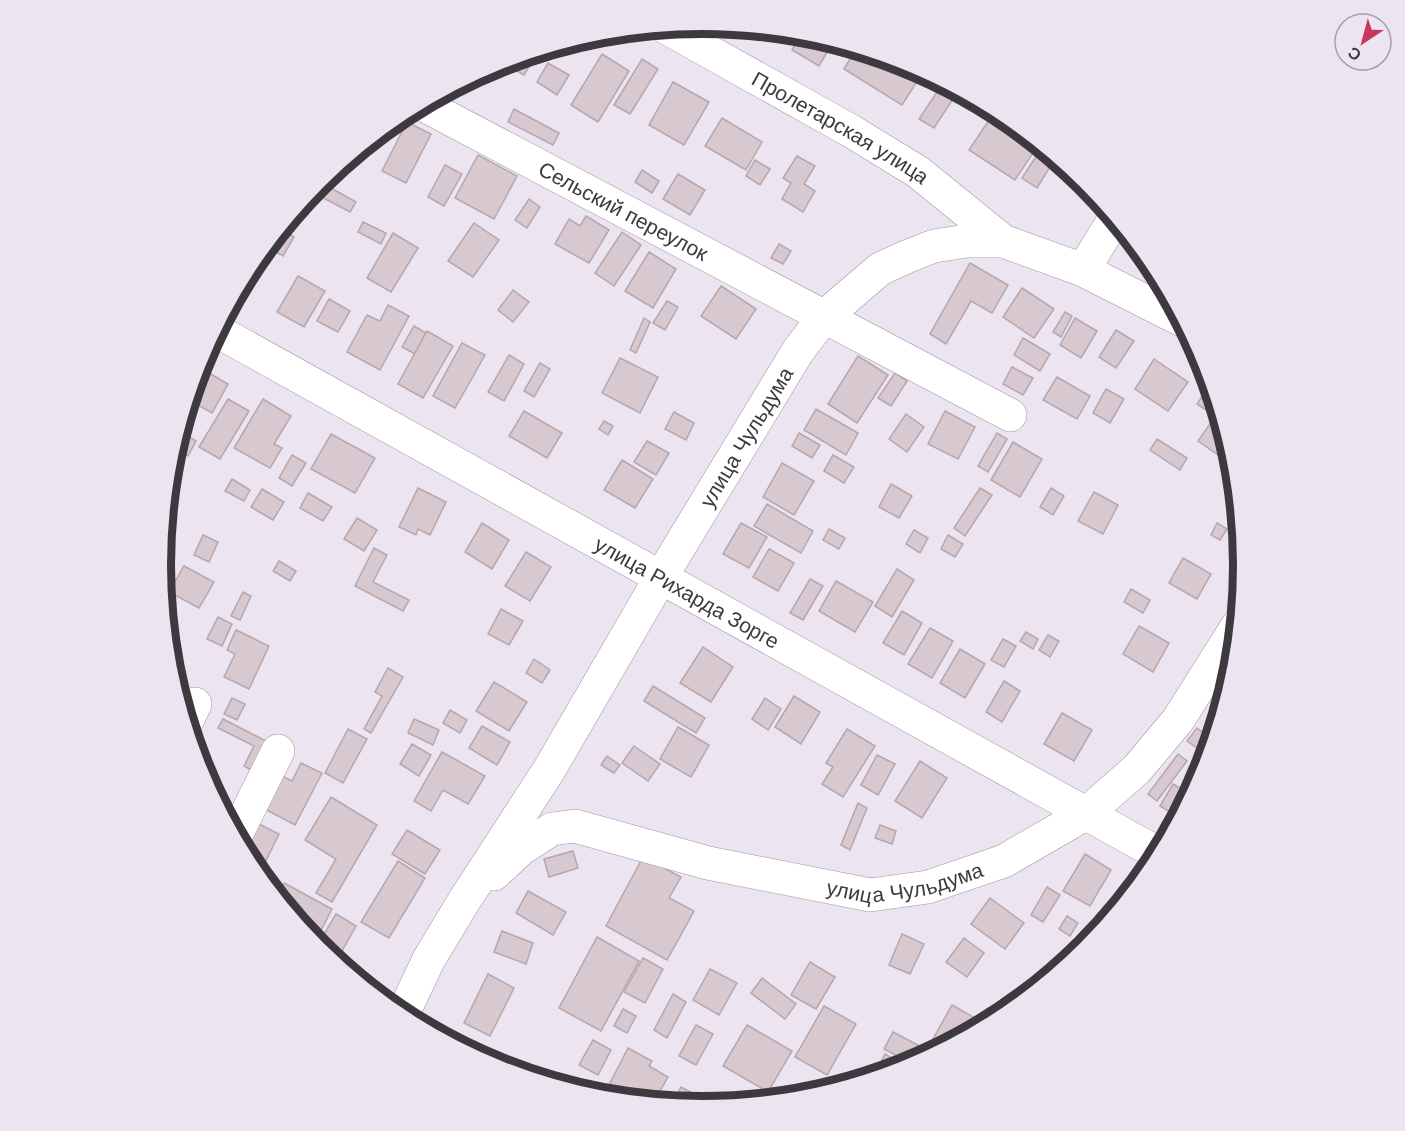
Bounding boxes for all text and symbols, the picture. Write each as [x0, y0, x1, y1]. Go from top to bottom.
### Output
north arrow [1333, 12, 1393, 72]
text: С [1344, 43, 1364, 64]
street label: Пролетарская улица [748, 67, 934, 188]
street label: Сельский переулок [535, 156, 713, 265]
street label: улица Чульдума [695, 362, 797, 511]
street label: улица Рихарда Зорге [591, 532, 784, 653]
street label: улица Чульдума [825, 858, 986, 907]

